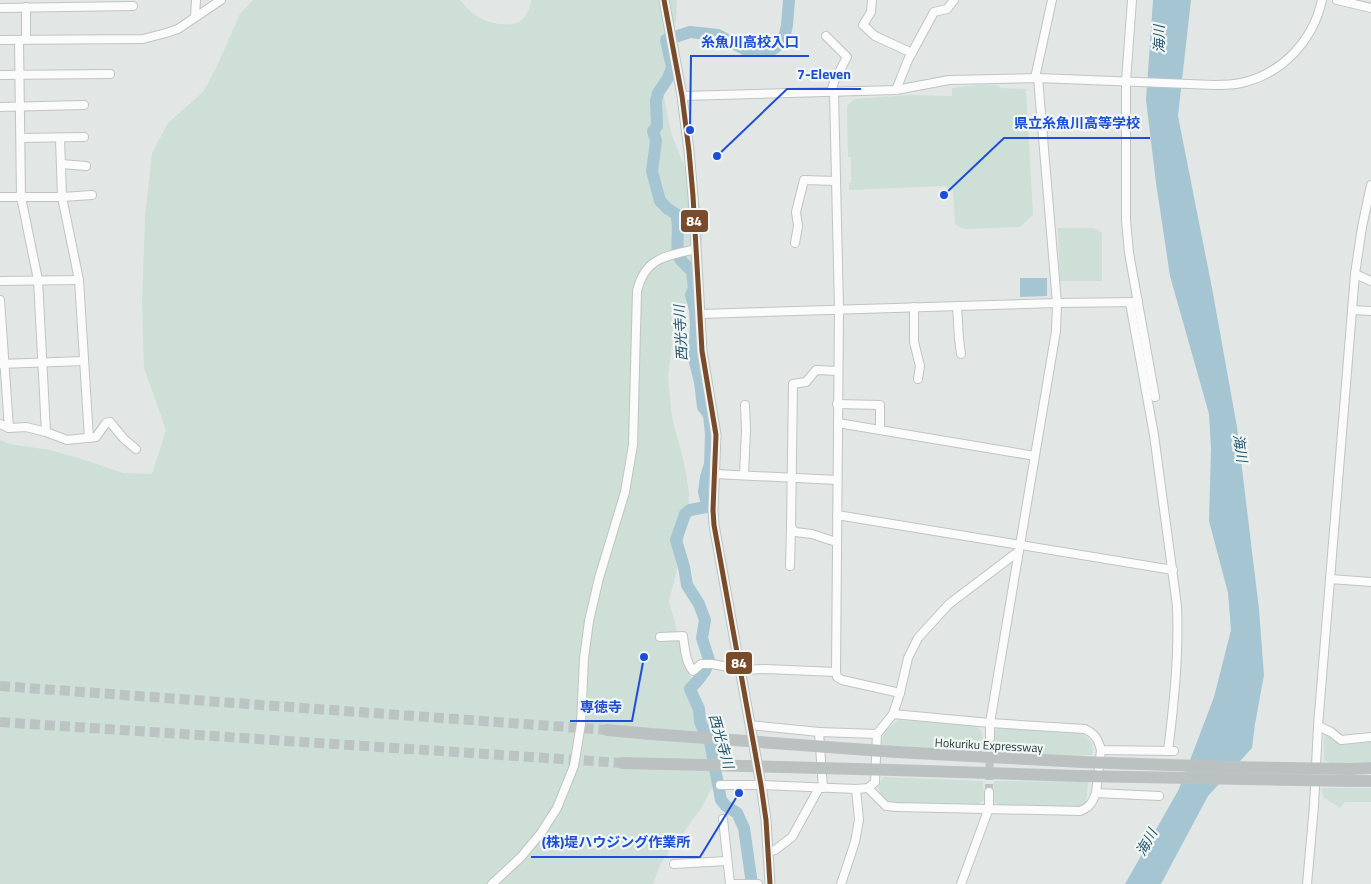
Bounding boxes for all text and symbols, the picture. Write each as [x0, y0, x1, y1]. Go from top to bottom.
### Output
water label: 海川 [1148, 23, 1169, 53]
callout: 糸魚川高校入口 [691, 27, 809, 56]
text: 糸魚川高校入口 [701, 31, 799, 52]
callout: 7-Eleven [787, 60, 861, 89]
text: 7-Eleven [797, 63, 851, 84]
callout: 県立糸魚川高等学校 [1004, 109, 1150, 138]
text: 県立糸魚川高等学校 [1014, 112, 1140, 133]
line badge: 84 [680, 209, 709, 233]
text: 84 [686, 210, 702, 231]
water label: 西光寺川 [668, 302, 692, 362]
water label: 海川 [1229, 433, 1254, 465]
line badge: 84 [725, 651, 753, 675]
text: 84 [731, 652, 747, 673]
callout: 専徳寺 [570, 692, 632, 721]
text: 専徳寺 [580, 696, 622, 717]
water label: 西光寺川 [704, 711, 740, 773]
street label: Hokuriku Expressway [934, 733, 1044, 757]
water label: 海川 [1130, 823, 1163, 859]
callout: (株)堤ハウジング作業所 [531, 828, 700, 857]
text: (株)堤ハウジング作業所 [542, 831, 690, 852]

